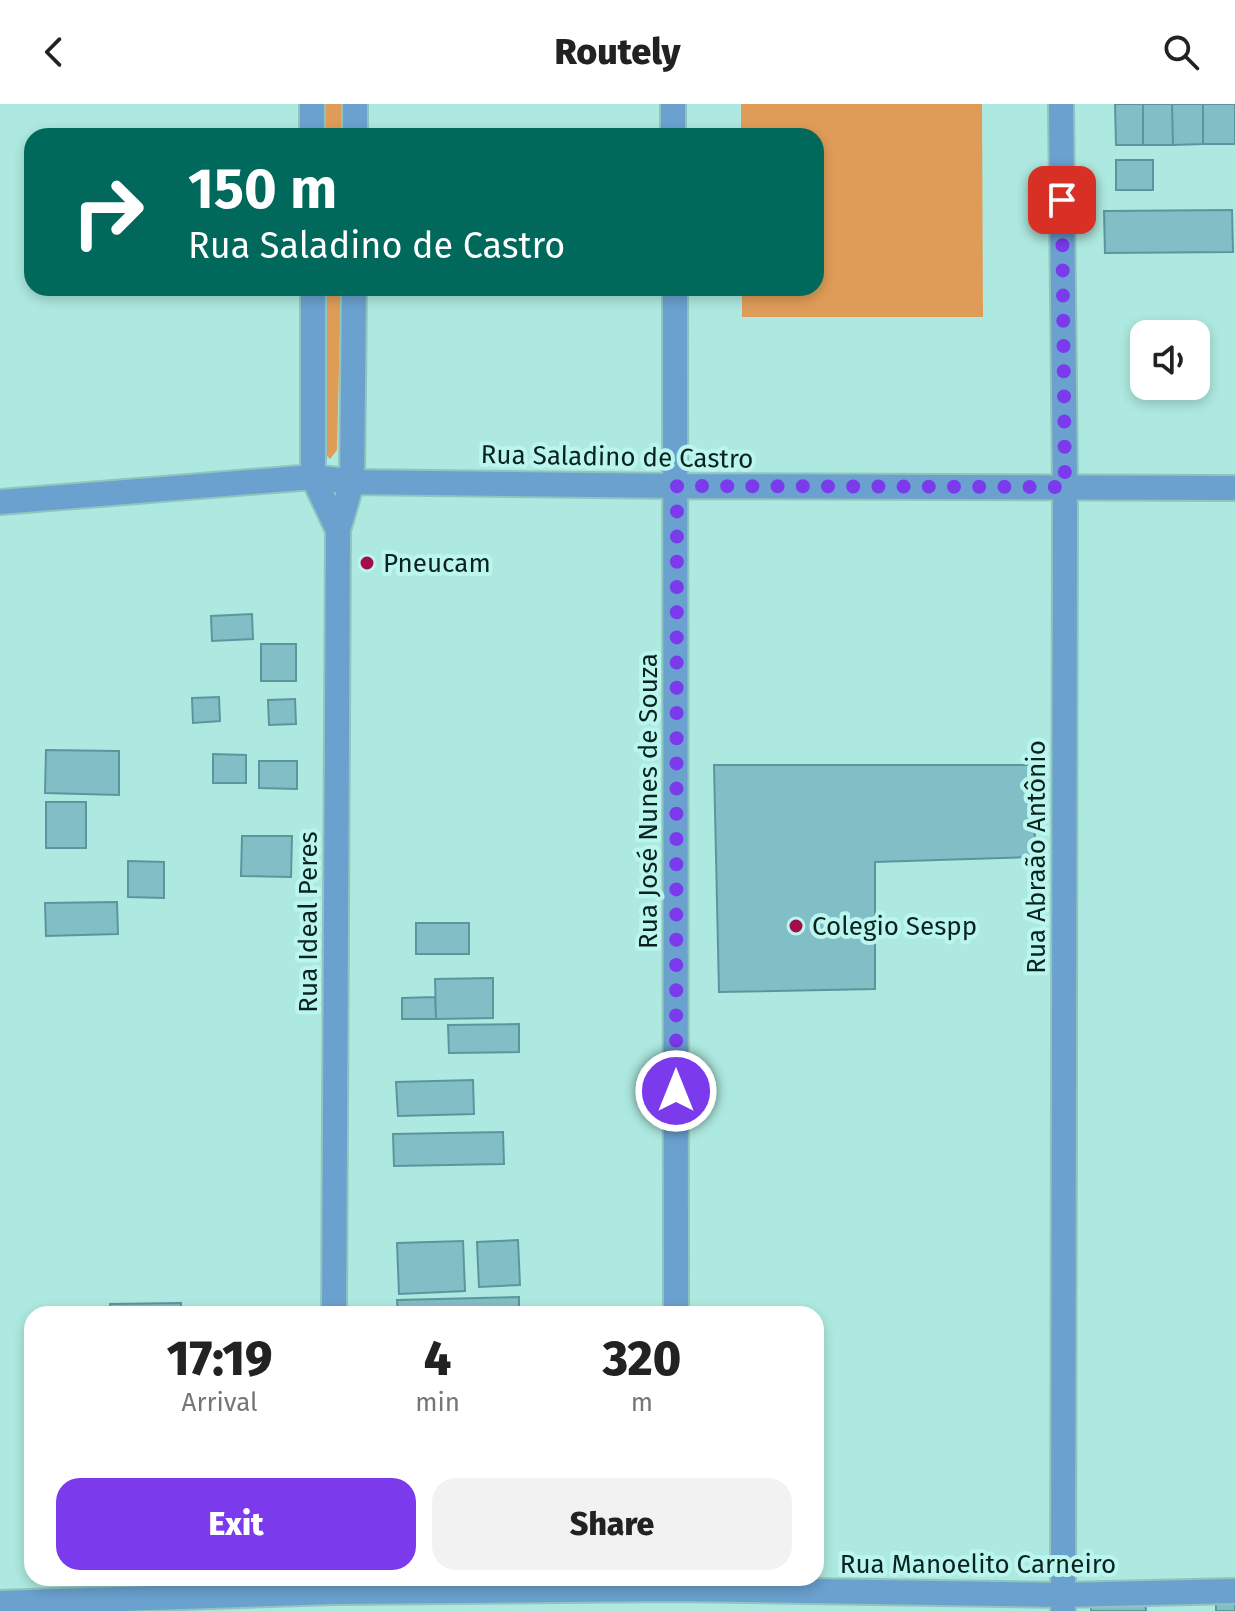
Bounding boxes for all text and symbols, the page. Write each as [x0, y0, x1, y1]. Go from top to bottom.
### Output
icon: back [32, 30, 76, 74]
text: Routely [554, 30, 681, 74]
icon: search [1159, 30, 1203, 74]
text: 150 m [188, 156, 337, 223]
icon: right [56, 160, 160, 264]
pin [1028, 166, 1096, 234]
icon: arrive [1040, 178, 1084, 222]
text: Rua Saladino de Castro [188, 224, 565, 268]
map controls [1130, 320, 1210, 400]
button: sound [1130, 320, 1210, 400]
street label: Rua Saladino de Castro [480, 439, 754, 475]
place label: Pneucam [383, 548, 491, 579]
marker: Pneucam [358, 554, 376, 572]
street label: Rua José Nunes de Souza [633, 653, 664, 949]
street label: Rua Abraão Antônio [1021, 740, 1052, 974]
street label: Rua Ideal Peres [293, 831, 324, 1013]
place label: Colegio Sespp [812, 911, 977, 942]
marker: Colegio Sespp [787, 917, 805, 935]
position arrow [634, 1049, 718, 1133]
text: 17:19 [167, 1330, 272, 1388]
text: 4 [424, 1330, 451, 1388]
text: 320 [603, 1330, 681, 1388]
text: Arrival [181, 1387, 258, 1418]
text: min [415, 1387, 460, 1418]
text: m [631, 1387, 653, 1418]
button: Exit [56, 1478, 416, 1570]
button: Share [432, 1478, 792, 1570]
street label: Rua Manoelito Carneiro [840, 1549, 1116, 1580]

